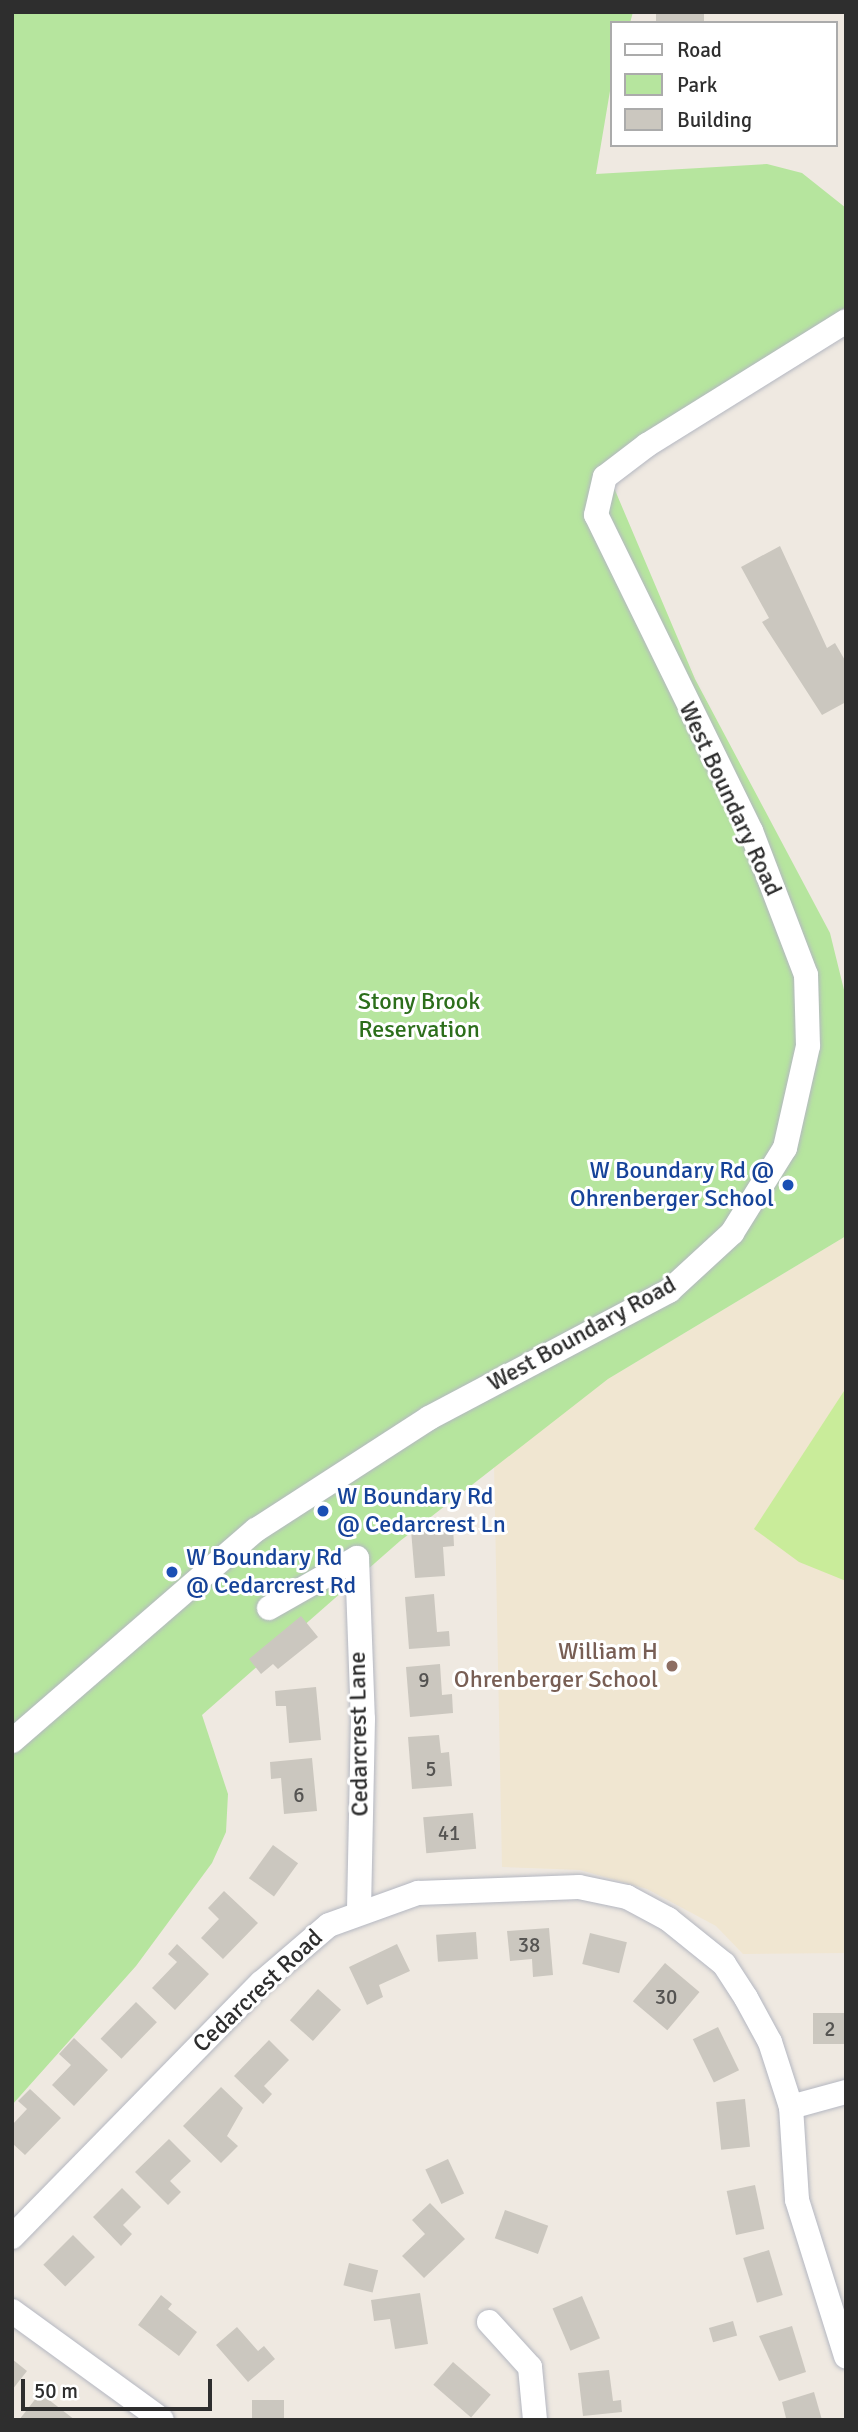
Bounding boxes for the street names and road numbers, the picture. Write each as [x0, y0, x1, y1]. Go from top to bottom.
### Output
street label: West Boundary Road [672, 697, 788, 901]
street label: West Boundary Road [483, 1270, 681, 1398]
street label: Cedarcrest Lane [343, 1651, 375, 1817]
street label: Cedarcrest Road [187, 1924, 329, 2058]

